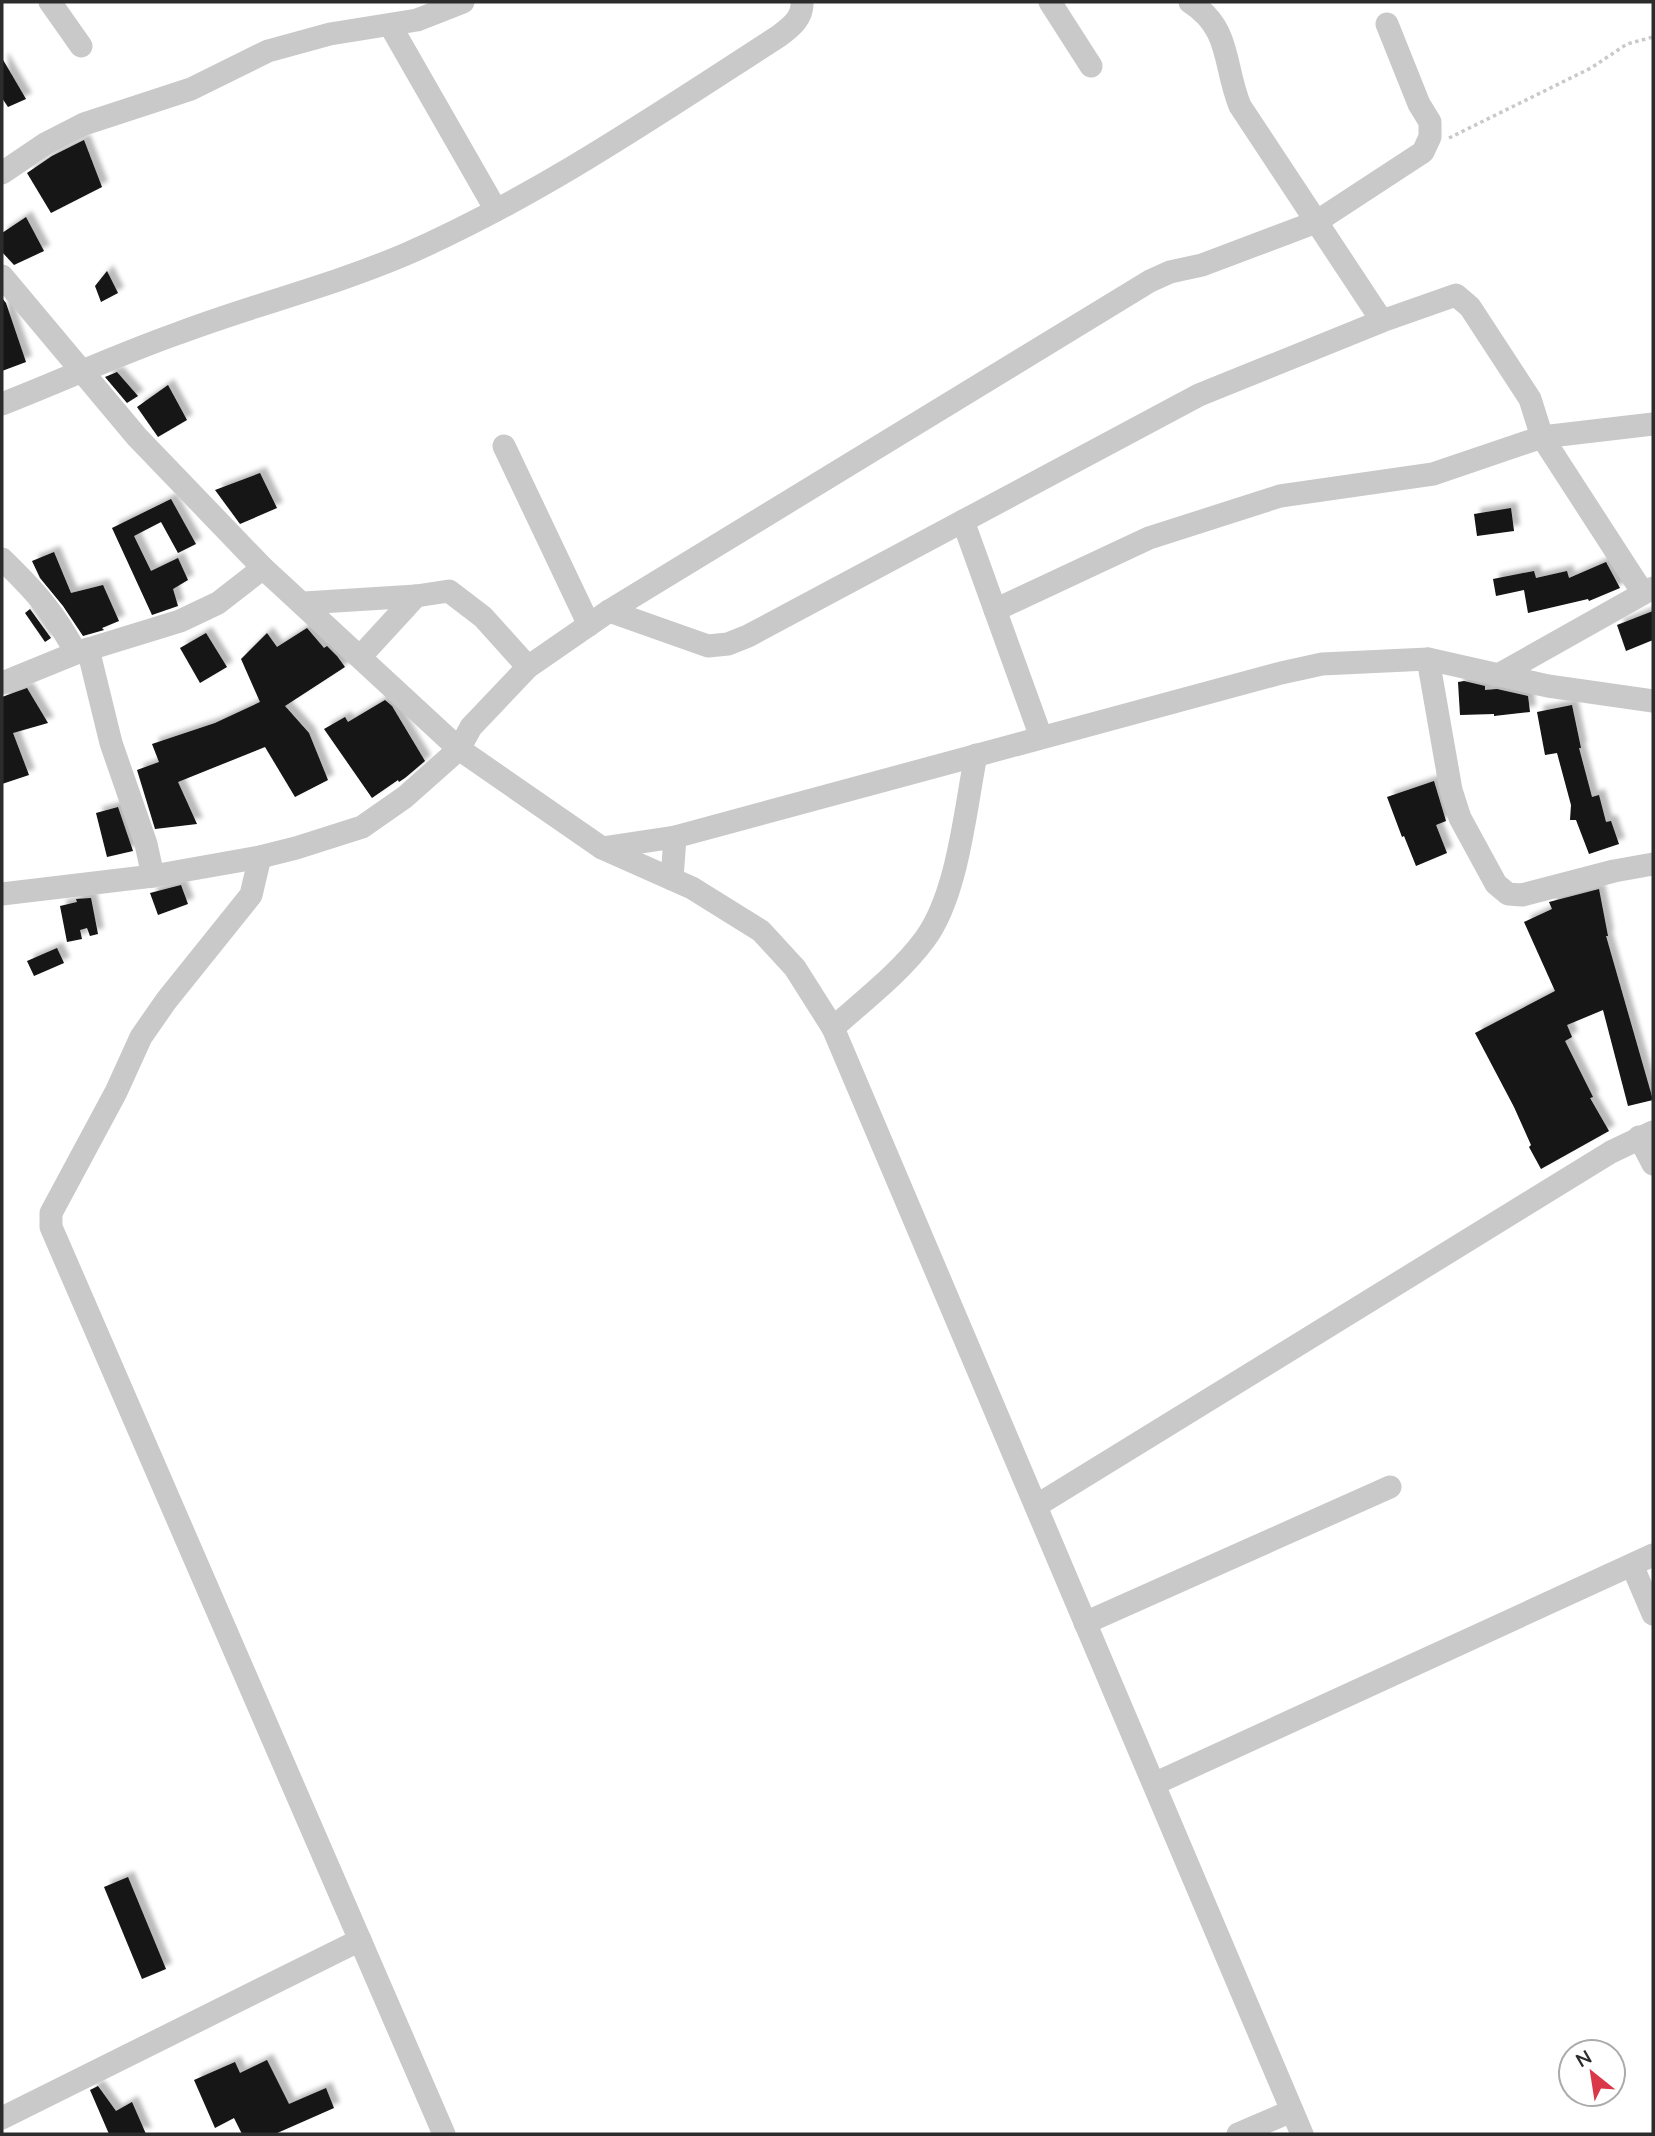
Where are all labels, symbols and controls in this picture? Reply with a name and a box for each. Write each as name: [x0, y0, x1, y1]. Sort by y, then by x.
north arrow: [1557, 2038, 1627, 2108]
text: N: [1571, 2044, 1596, 2072]

